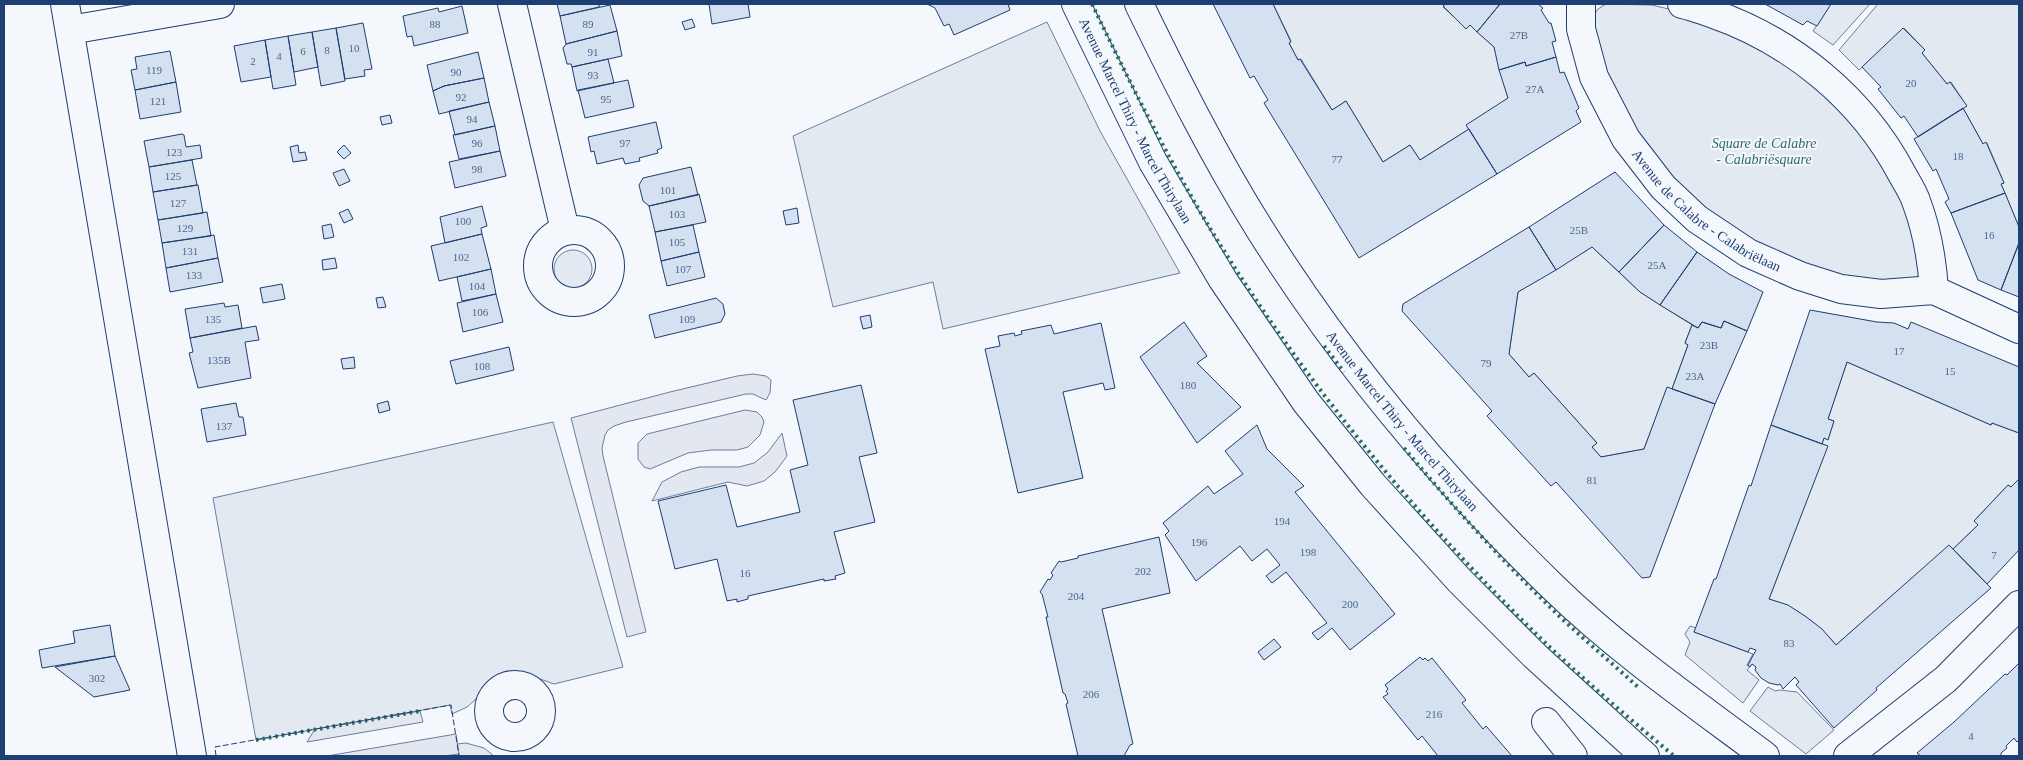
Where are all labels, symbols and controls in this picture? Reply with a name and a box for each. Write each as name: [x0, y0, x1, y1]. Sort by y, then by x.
street label: Avenue Marcel Thiry - Marcel Thirylaan: [1076, 16, 1195, 226]
house number: 88: [430, 18, 441, 30]
house number: 89: [583, 18, 594, 30]
house number: 27B: [1510, 29, 1528, 41]
house number: 10: [349, 42, 360, 54]
house number: 8: [324, 44, 330, 56]
house number: 6: [300, 45, 306, 57]
house number: 91: [588, 46, 599, 58]
house number: 4: [276, 50, 282, 62]
house number: 2: [250, 55, 256, 67]
house number: 119: [146, 64, 163, 76]
house number: 90: [451, 66, 462, 78]
house number: 93: [588, 69, 599, 81]
house number: 20: [1906, 77, 1917, 89]
house number: 27A: [1526, 83, 1545, 95]
house number: 92: [456, 91, 467, 103]
house number: 95: [601, 93, 612, 105]
house number: 121: [150, 95, 166, 107]
house number: 94: [467, 113, 478, 125]
park label: Square de Calabre - Calabriësquare: [1712, 136, 1816, 167]
house number: 96: [472, 137, 483, 149]
house number: 97: [620, 137, 631, 149]
house number: 123: [166, 146, 183, 158]
street label: Avenue de Calabre - Calabriëlaan: [1629, 147, 1783, 275]
house number: 18: [1953, 150, 1964, 162]
house number: 77: [1332, 153, 1343, 165]
house number: 98: [472, 163, 483, 175]
house number: 125: [165, 170, 182, 182]
house number: 101: [660, 184, 676, 196]
house number: 127: [170, 197, 187, 209]
house number: 103: [669, 208, 686, 220]
house number: 100: [455, 215, 472, 227]
house number: 129: [177, 222, 194, 234]
house number: 25B: [1570, 224, 1588, 236]
house number: 16: [1984, 229, 1995, 241]
house number: 105: [669, 236, 686, 248]
house number: 131: [182, 245, 198, 257]
house number: 102: [453, 251, 469, 263]
house number: 25A: [1648, 259, 1667, 271]
house number: 107: [675, 263, 692, 275]
house number: 133: [186, 269, 203, 281]
house number: 104: [469, 280, 486, 292]
house number: 106: [472, 306, 489, 318]
house number: 135: [205, 313, 222, 325]
house number: 109: [679, 313, 696, 325]
street label: Avenue Marcel Thiry - Marcel Thirylaan: [1323, 328, 1481, 514]
house number: 23B: [1700, 339, 1718, 351]
house number: 17: [1894, 345, 1905, 357]
house number: 135B: [207, 354, 231, 366]
house number: 79: [1481, 357, 1492, 369]
house number: 108: [474, 360, 491, 372]
house number: 15: [1945, 365, 1956, 377]
house number: 23A: [1686, 370, 1705, 382]
house number: 180: [1180, 379, 1197, 391]
house number: 137: [216, 420, 233, 432]
house number: 81: [1587, 474, 1598, 486]
house number: 194: [1274, 515, 1291, 527]
house number: 196: [1191, 536, 1208, 548]
house number: 198: [1300, 546, 1317, 558]
house number: 7: [1991, 549, 1997, 561]
house number: 202: [1135, 565, 1151, 577]
house number: 16: [740, 567, 751, 579]
house number: 204: [1068, 590, 1085, 602]
house number: 200: [1342, 598, 1359, 610]
house number: 83: [1784, 637, 1795, 649]
house number: 302: [89, 672, 105, 684]
house number: 206: [1083, 688, 1100, 700]
house number: 216: [1426, 708, 1443, 720]
house number: 4: [1968, 730, 1974, 742]

